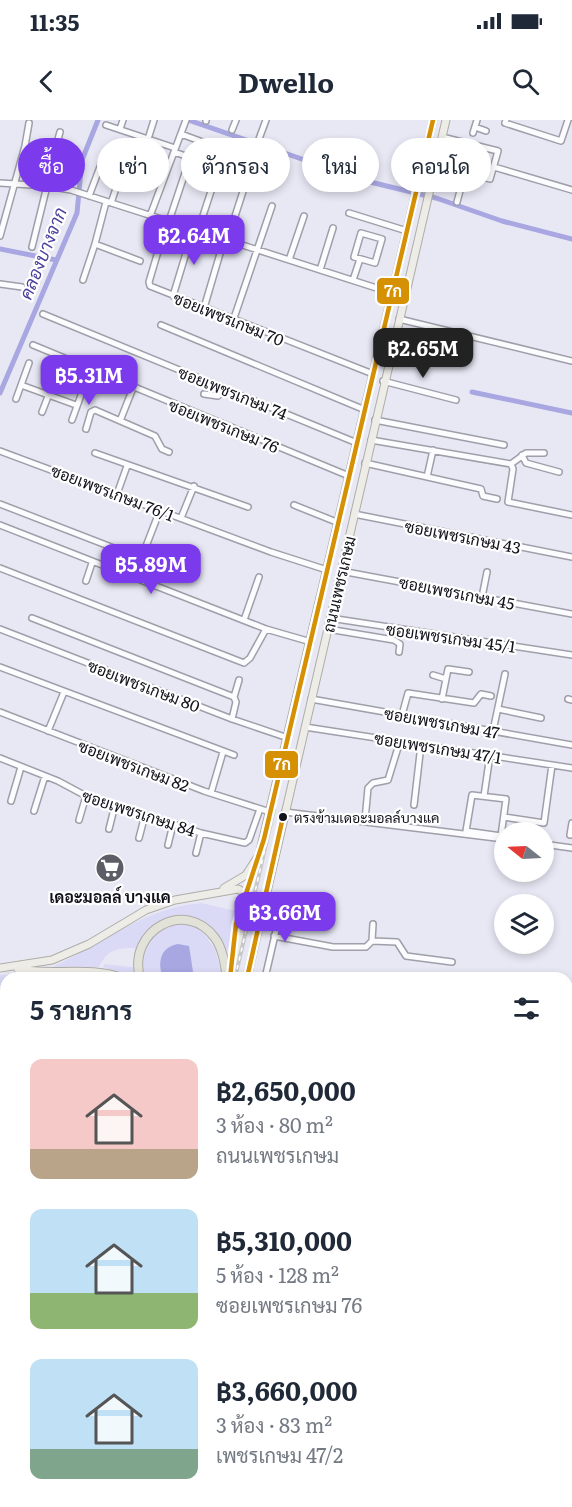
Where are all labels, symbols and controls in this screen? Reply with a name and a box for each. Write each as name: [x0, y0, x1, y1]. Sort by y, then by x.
text: 11:35: [30, 5, 79, 38]
text: Dwello: [238, 61, 334, 101]
icon: back: [30, 65, 63, 98]
icon: search: [509, 65, 542, 98]
chip: ซื้อ: [18, 138, 85, 192]
chip: เช่า: [97, 138, 169, 192]
chip: ตัวกรอง: [181, 138, 290, 192]
chip: ใหม่: [302, 138, 379, 192]
chip: คอนโด: [391, 138, 491, 192]
water label: คลองบางจาก: [11, 203, 73, 303]
pin: ฿2.64M: [145, 215, 243, 266]
text: ฿2.64M: [158, 219, 230, 249]
line badge: 7ก: [376, 277, 410, 305]
text: 7ก: [384, 278, 402, 302]
street label: ซอยเพชรเกษม 70: [170, 285, 288, 351]
pin: ฿2.65M: [374, 328, 472, 379]
text: ฿2.65M: [387, 332, 459, 362]
pin: ฿5.31M: [40, 355, 138, 406]
text: ฿5.31M: [55, 359, 123, 389]
street label: ซอยเพชรเกษม 74: [175, 359, 292, 425]
street label: ซอยเพชรเกษม 76: [165, 392, 283, 458]
street label: ซอยเพชรเกษม 76/1: [48, 457, 179, 527]
street label: ซอยเพชรเกษม 43: [403, 513, 523, 559]
street label: ถนนเพชรเกษม: [315, 533, 361, 635]
pin: ฿5.89M: [102, 544, 200, 595]
text: ฿5.89M: [115, 548, 187, 578]
street label: ซอยเพชรเกษม 45: [397, 569, 517, 615]
street label: ซอยเพชรเกษม 45/1: [385, 616, 518, 658]
street label: ซอยเพชรเกษม 80: [84, 653, 204, 717]
street label: ซอยเพชรเกษม 47: [382, 700, 502, 744]
street label: ซอยเพชรเกษม 47/1: [373, 725, 504, 769]
street label: ซอยเพชรเกษม 82: [75, 733, 193, 797]
line badge: 7ก: [264, 750, 299, 779]
text: 7ก: [273, 751, 291, 775]
street label: ซอยเพชรเกษม 84: [79, 782, 199, 842]
place label: ตรงข้ามเดอะมอลล์บางแค: [294, 807, 439, 827]
marker: ตรงข้ามเดอะมอลล์บางแค: [277, 811, 289, 823]
north arrow: [494, 822, 554, 882]
map controls: [494, 822, 554, 954]
supermarket icon: เดอะมอลล์ บางแค: [94, 852, 126, 884]
place label: เดอะมอลล์ บางแค: [49, 884, 171, 908]
pin: ฿3.66M: [236, 892, 334, 943]
button: layers: [494, 894, 554, 954]
text: ฿3.66M: [249, 896, 321, 926]
text: 5 รายการ: [30, 989, 133, 1028]
icon: filters: [510, 992, 543, 1025]
text: ฿2,650,000: [216, 1070, 356, 1109]
icon: home: [78, 1083, 150, 1155]
text: 3 ห้อง · 80 m²: [216, 1109, 333, 1139]
text: ถนนเพชรเกษม: [216, 1139, 339, 1169]
text: ฿5,310,000: [216, 1220, 352, 1259]
icon: home: [78, 1233, 150, 1305]
text: 5 ห้อง · 128 m²: [216, 1259, 339, 1289]
text: ซอยเพชรเกษม 76: [216, 1289, 362, 1319]
text: ฿3,660,000: [216, 1370, 358, 1409]
icon: home: [78, 1383, 150, 1455]
text: 3 ห้อง · 83 m²: [216, 1409, 332, 1439]
text: เพชรเกษม 47/2: [216, 1439, 343, 1469]

